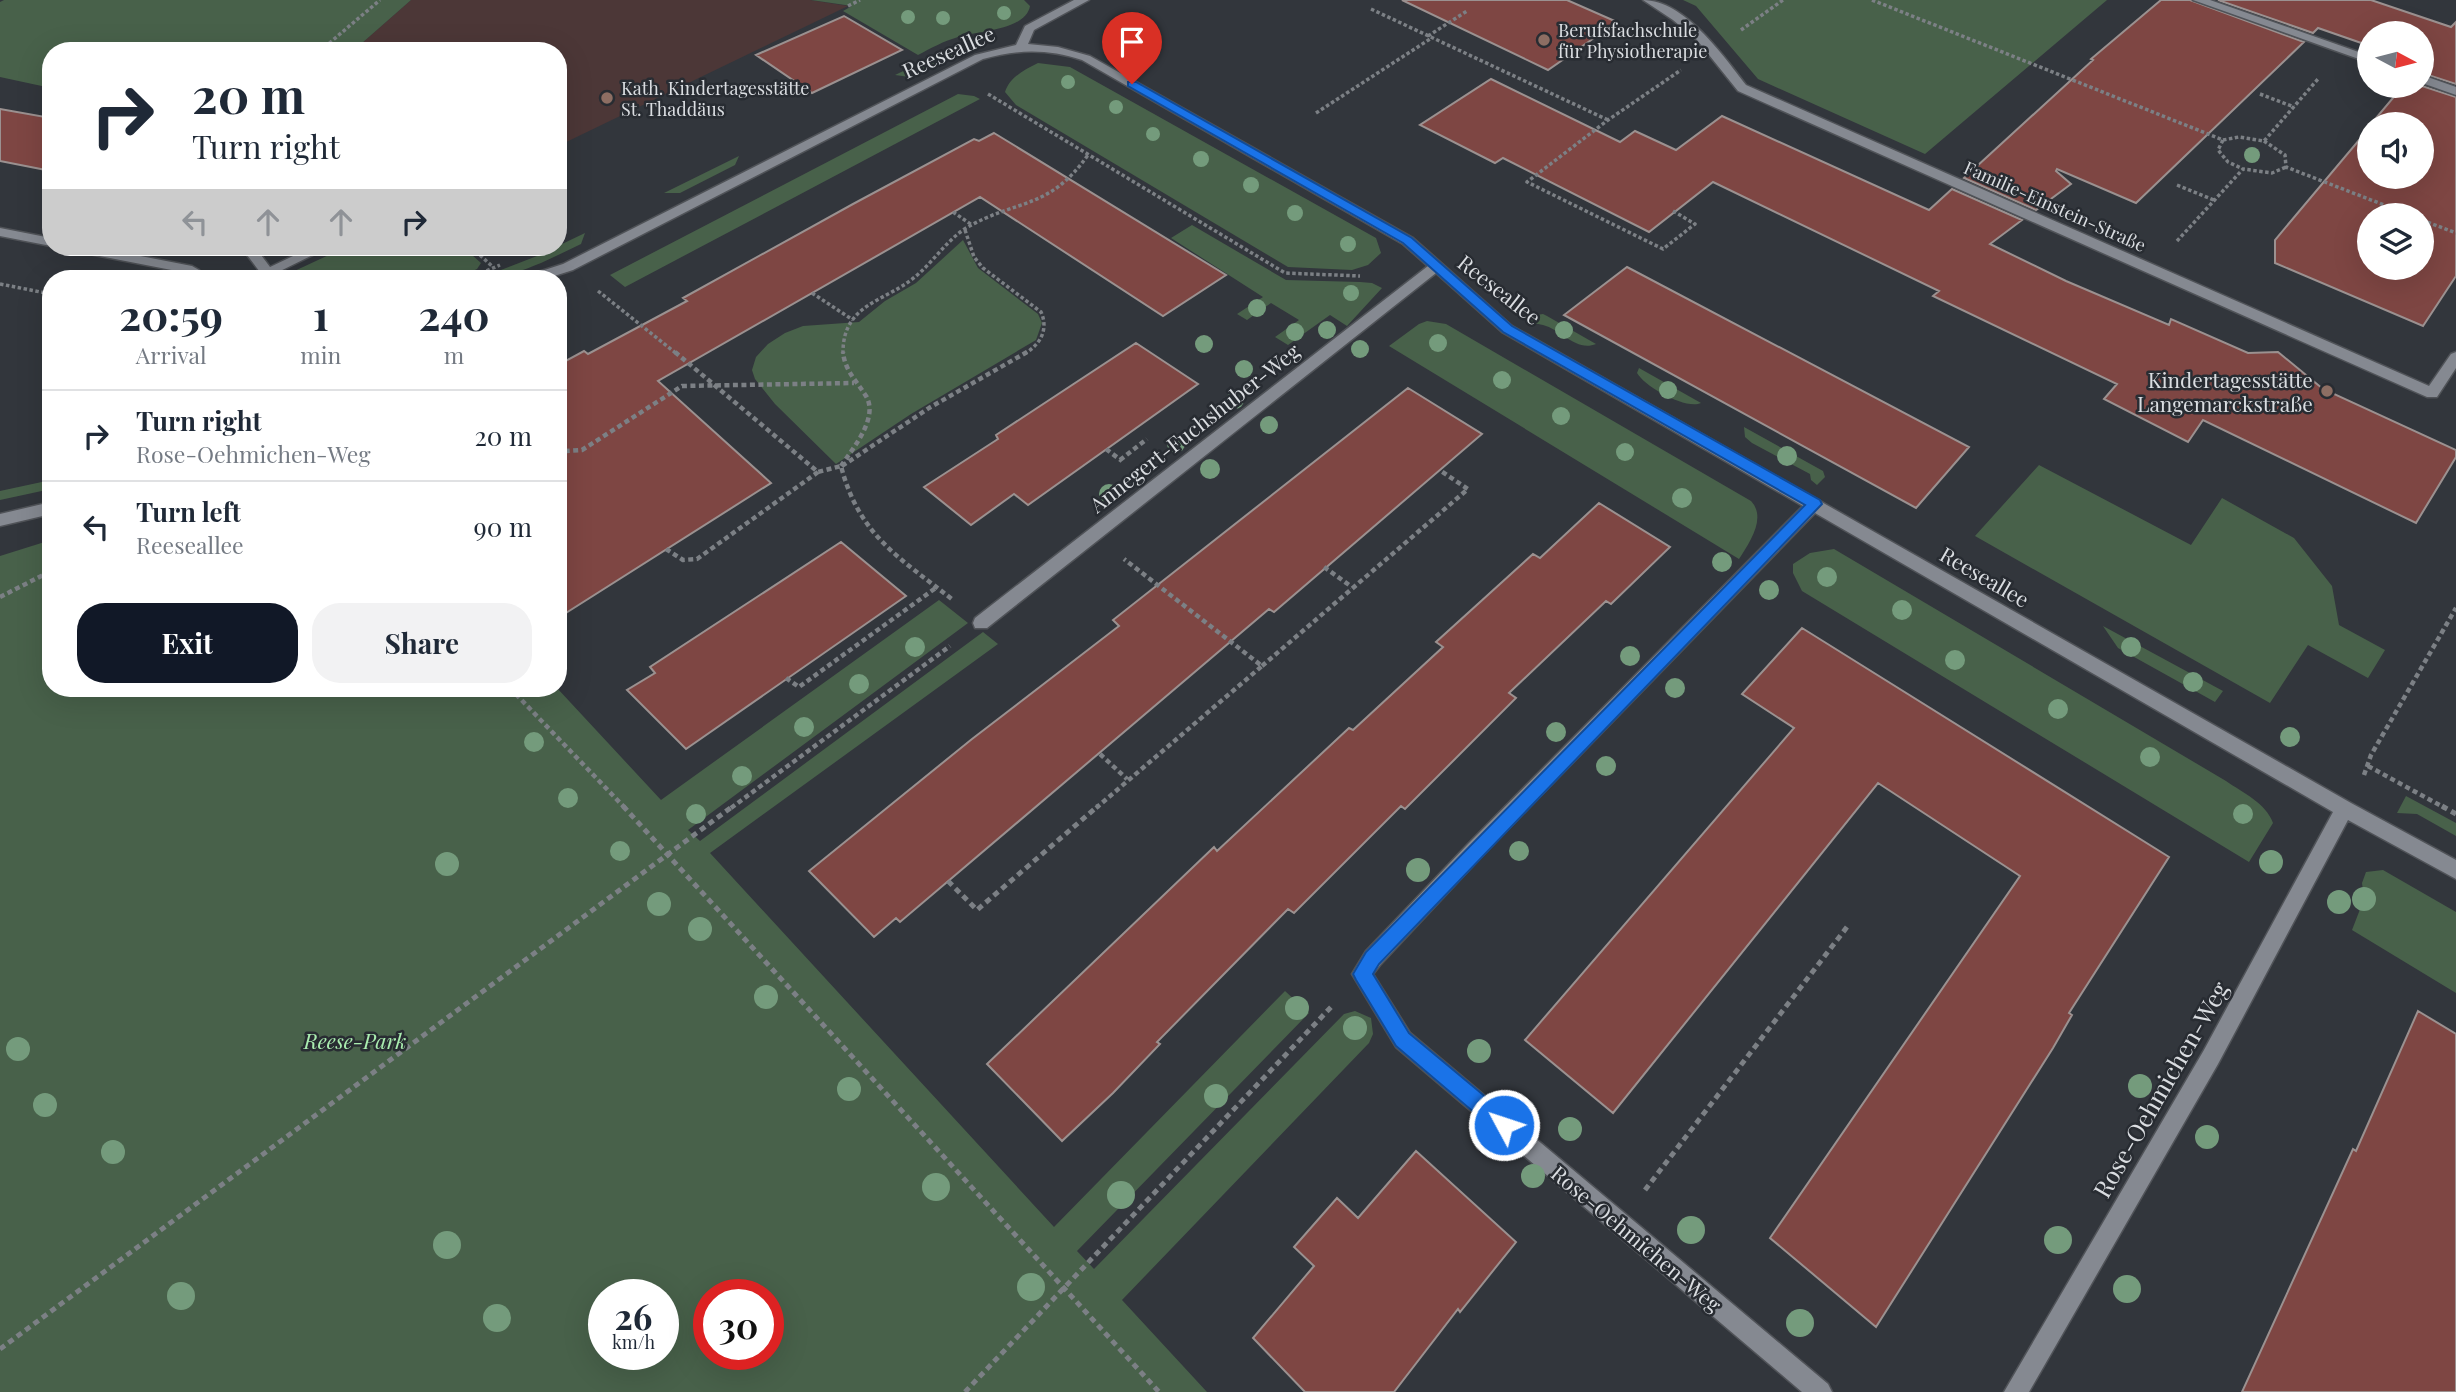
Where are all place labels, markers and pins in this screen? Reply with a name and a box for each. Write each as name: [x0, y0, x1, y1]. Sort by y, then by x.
pin: [1102, 12.0, 1162, 84]
place label: Berufsfachschule für Physiotherapie: [1558, 18, 1707, 63]
marker: Berufsfachschule für Physiotherapie: [1536, 32, 1552, 48]
place label: Kath. Kindertagesstätte St. Thaddäus: [621, 76, 809, 121]
marker: Kath. Kindertagesstätte St. Thaddäus: [599, 90, 615, 106]
place label: Kindertagesstätte Langemarckstraße: [2137, 365, 2313, 417]
marker: Kindertagesstätte Langemarckstraße: [2319, 383, 2335, 399]

